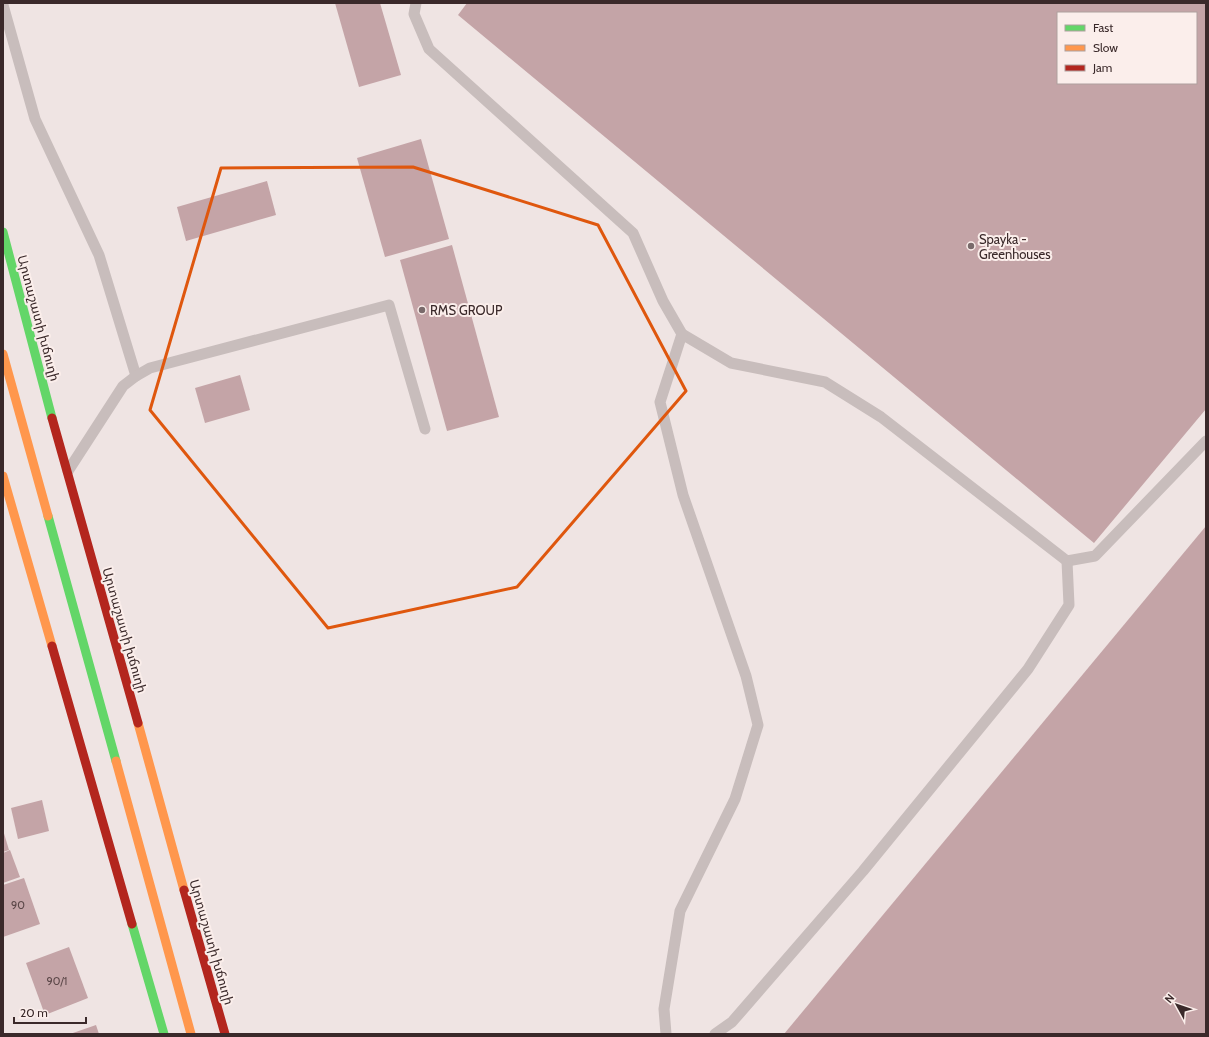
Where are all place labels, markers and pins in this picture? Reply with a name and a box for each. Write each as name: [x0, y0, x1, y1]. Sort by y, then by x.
place label: Spayka - Greenhouses: [979, 231, 1051, 262]
marker: Spayka - Greenhouses: [966, 241, 976, 251]
place label: RMS GROUP: [430, 302, 503, 318]
marker: RMS GROUP: [417, 305, 427, 315]

